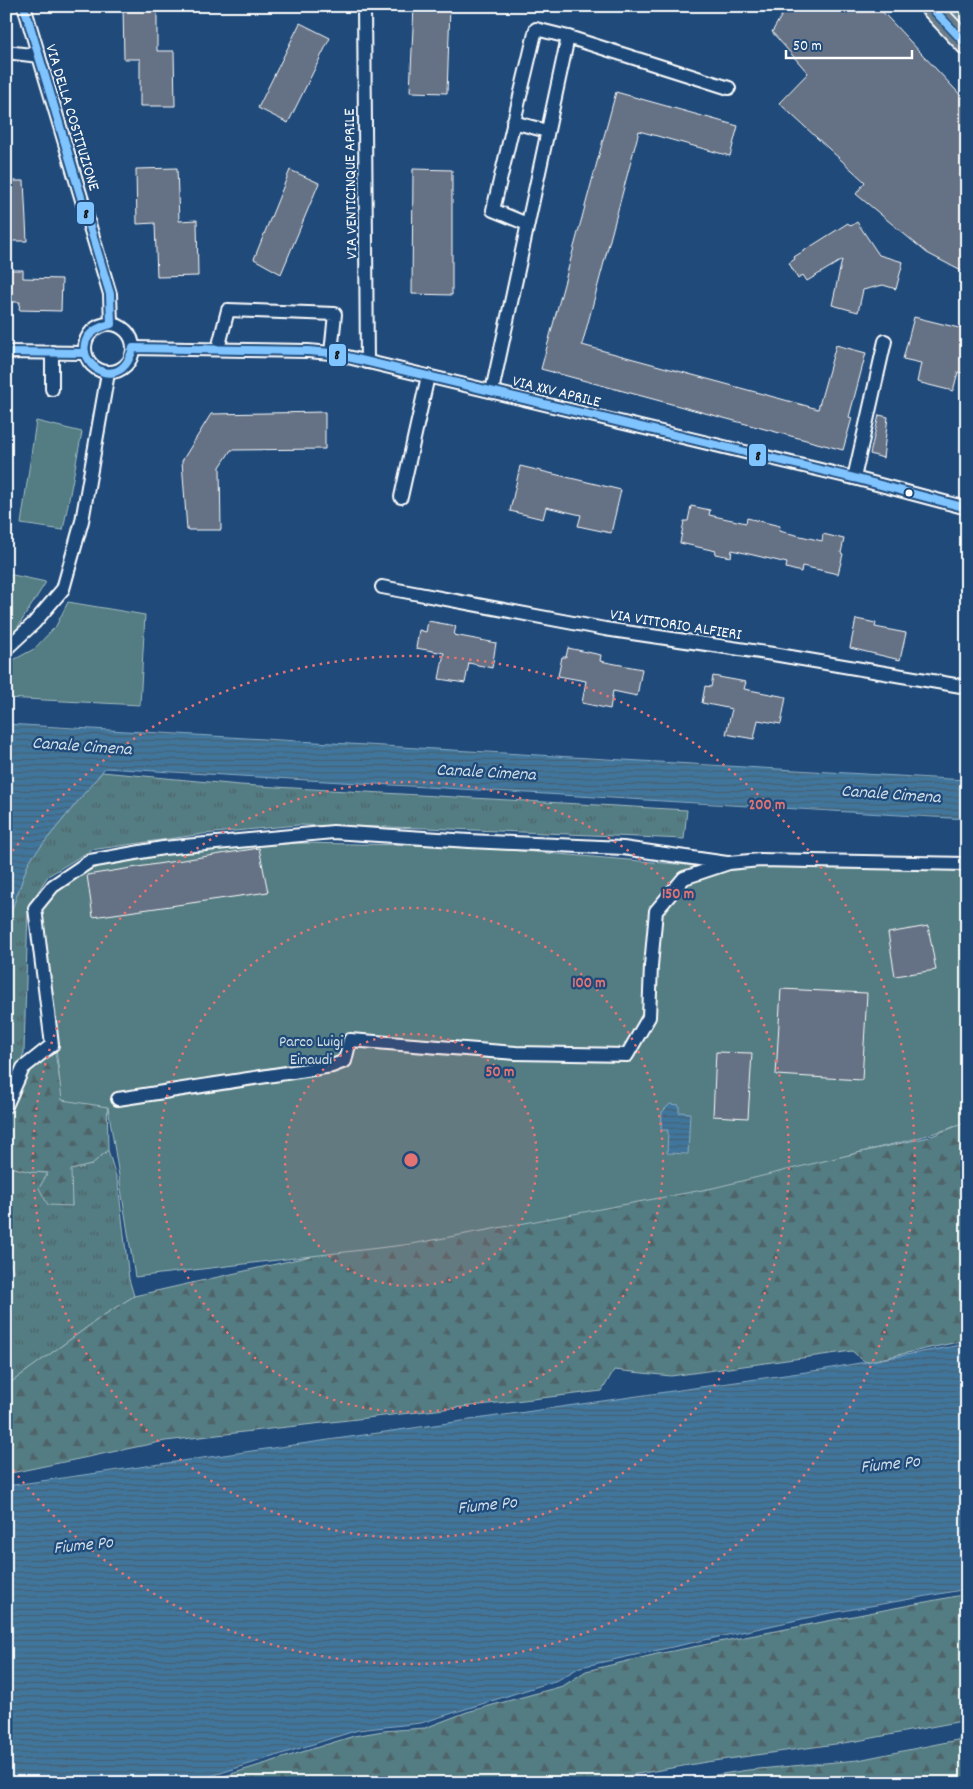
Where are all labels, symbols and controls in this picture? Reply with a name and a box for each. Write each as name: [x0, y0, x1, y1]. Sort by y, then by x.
scale bar: [786, 28, 912, 60]
text: 50 m: [793, 36, 822, 58]
street label: VIA DELLA COSTITUZIONE: [38, 42, 105, 194]
street label: VIA VENTICINQUE APRILE: [339, 108, 364, 259]
line badge: 8: [76, 201, 95, 225]
text: 8: [83, 205, 89, 225]
line badge: 8: [328, 343, 347, 367]
text: 8: [334, 346, 340, 366]
street label: VIA XXV APRILE: [510, 370, 604, 415]
line badge: 8: [748, 443, 767, 467]
text: 8: [755, 447, 761, 467]
unlabelled marker: [904, 488, 914, 498]
street label: VIA VITTORIO ALFIERI: [608, 604, 743, 647]
water label: Canale Cimena: [31, 732, 134, 764]
water label: Canale Cimena: [435, 758, 538, 789]
water label: Canale Cimena: [840, 780, 943, 812]
text: 200 m: [749, 795, 785, 817]
text: 150 m: [662, 884, 694, 906]
text: 100 m: [572, 973, 606, 995]
park label: Parco Luigi Einaudi: [279, 1031, 343, 1072]
text: 50 m: [486, 1062, 514, 1084]
centre of rings: [402, 1151, 420, 1169]
water label: Fiume Po: [859, 1450, 922, 1481]
water label: Fiume Po: [456, 1491, 519, 1522]
water label: Fiume Po: [52, 1531, 115, 1562]

